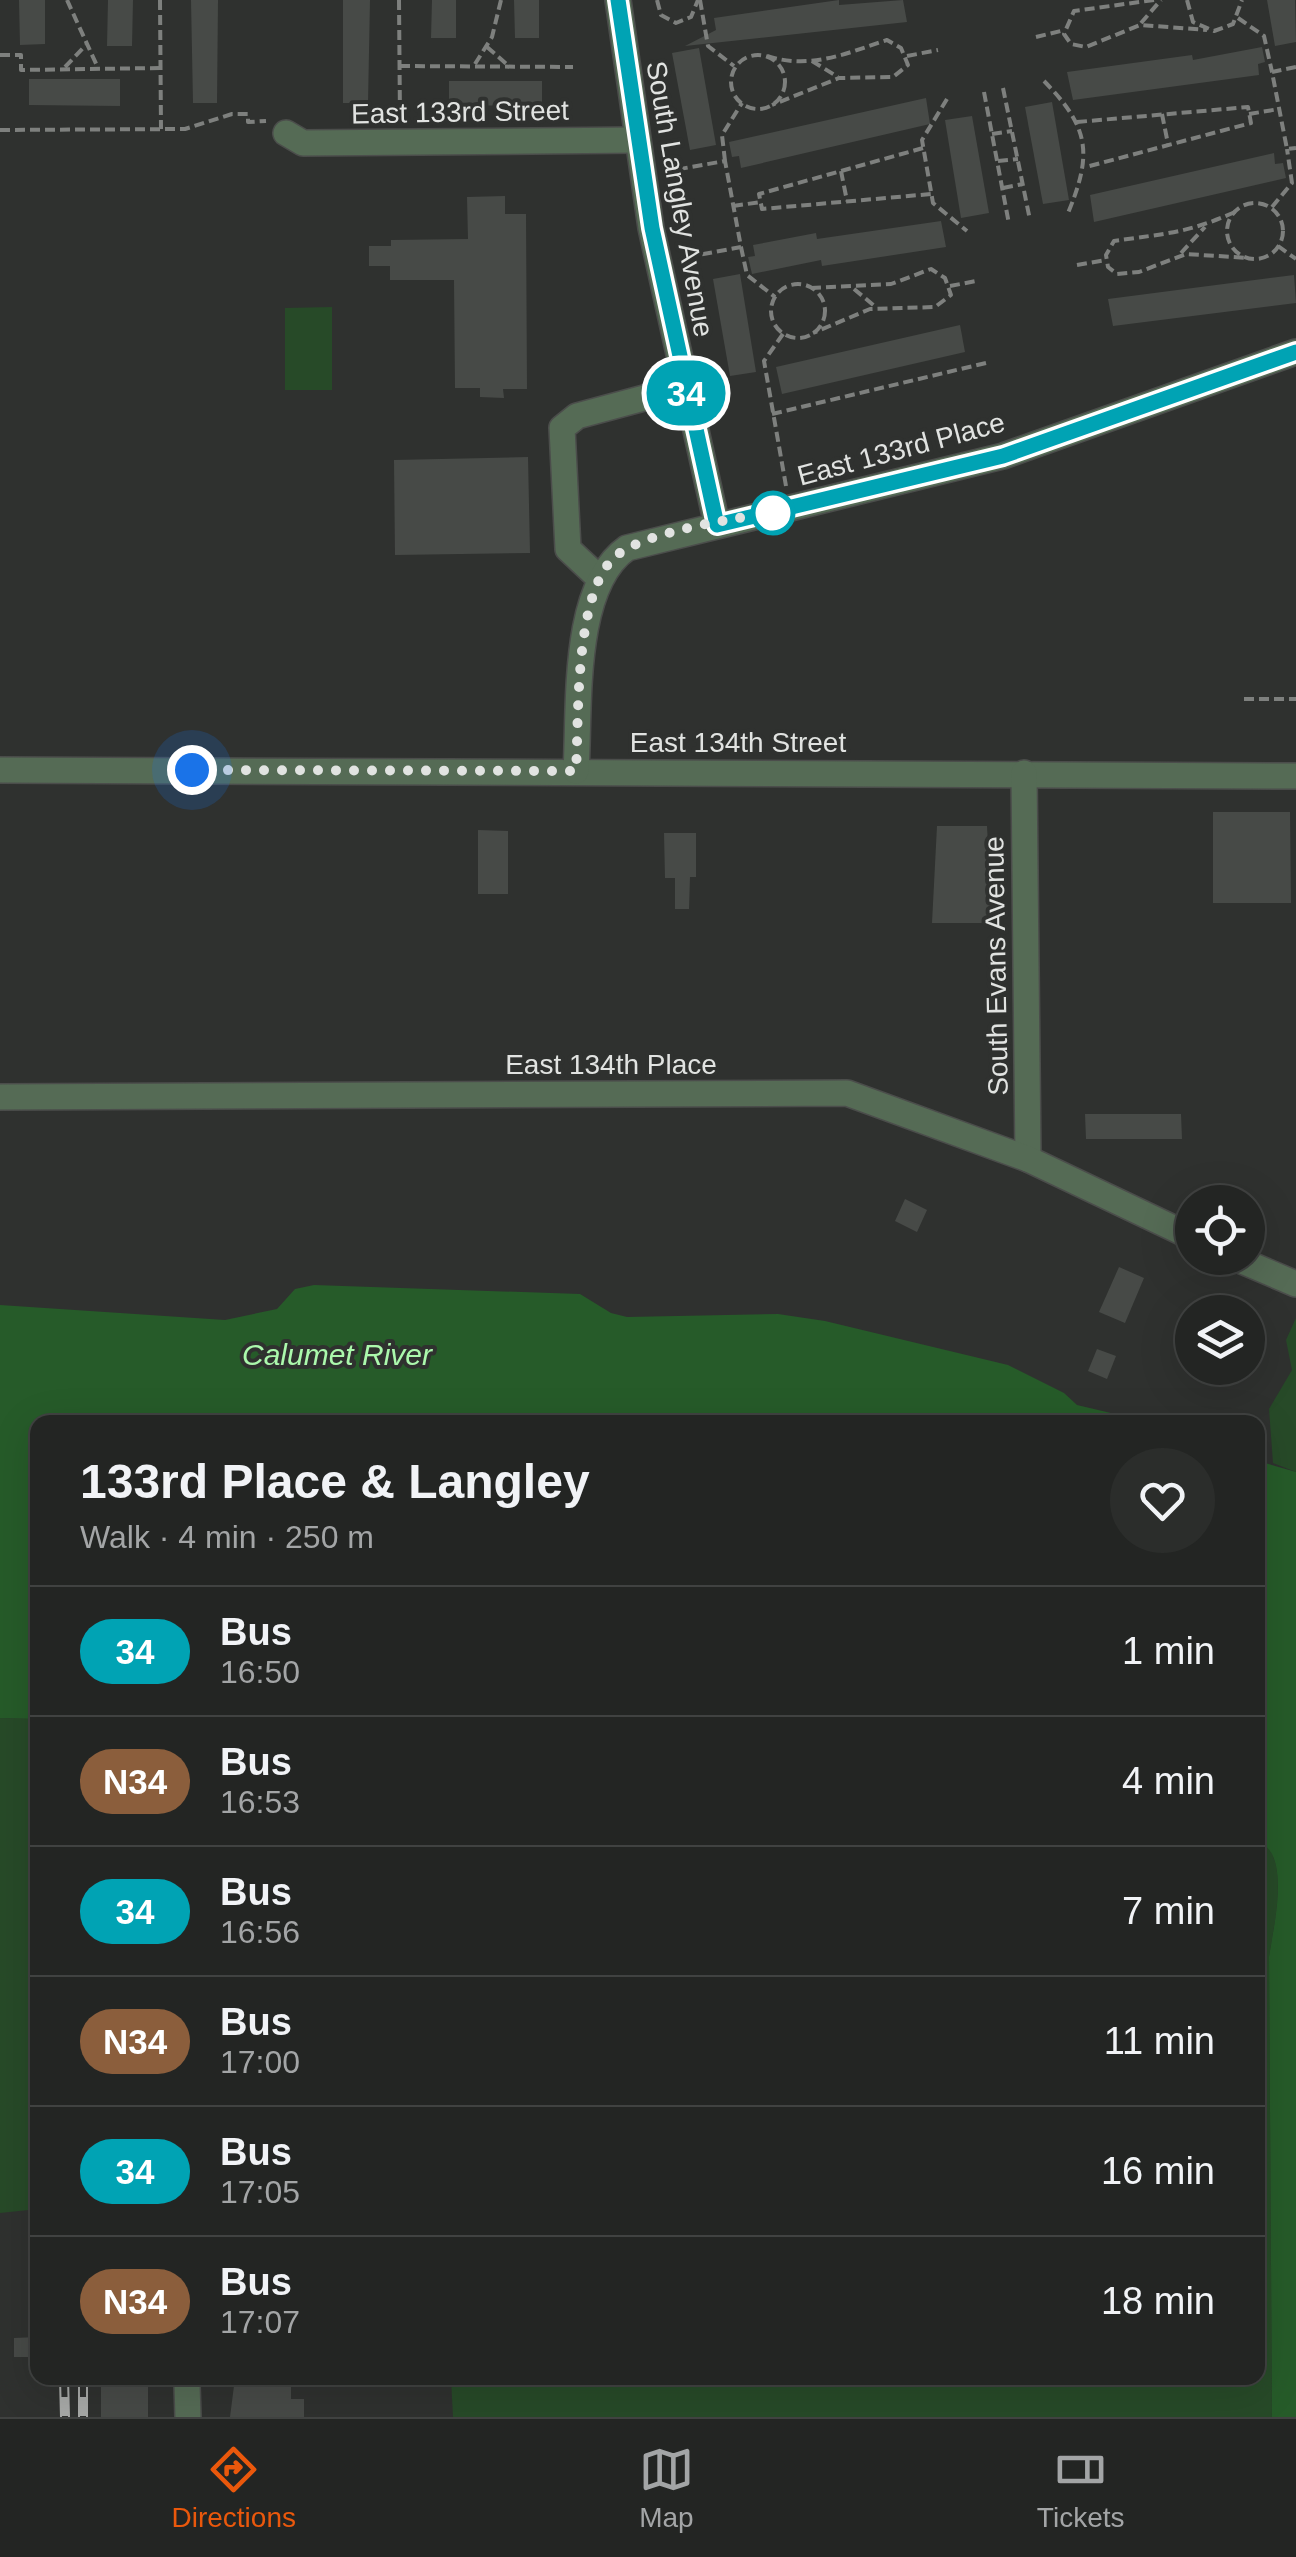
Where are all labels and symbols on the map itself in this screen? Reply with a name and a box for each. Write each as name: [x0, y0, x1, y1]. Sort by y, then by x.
street label: South Langley Avenue: [640, 59, 720, 339]
street label: East 133rd Street: [351, 95, 569, 129]
line badge: 34: [641, 360, 731, 426]
street label: East 133rd Place: [794, 406, 1008, 492]
unlabelled marker: [752, 492, 794, 534]
street label: East 134th Street: [630, 727, 846, 758]
your location: [167, 745, 217, 795]
street label: South Evans Avenue: [978, 836, 1014, 1096]
street label: East 134th Place: [505, 1049, 717, 1080]
water label: Calumet River: [242, 1338, 433, 1371]

